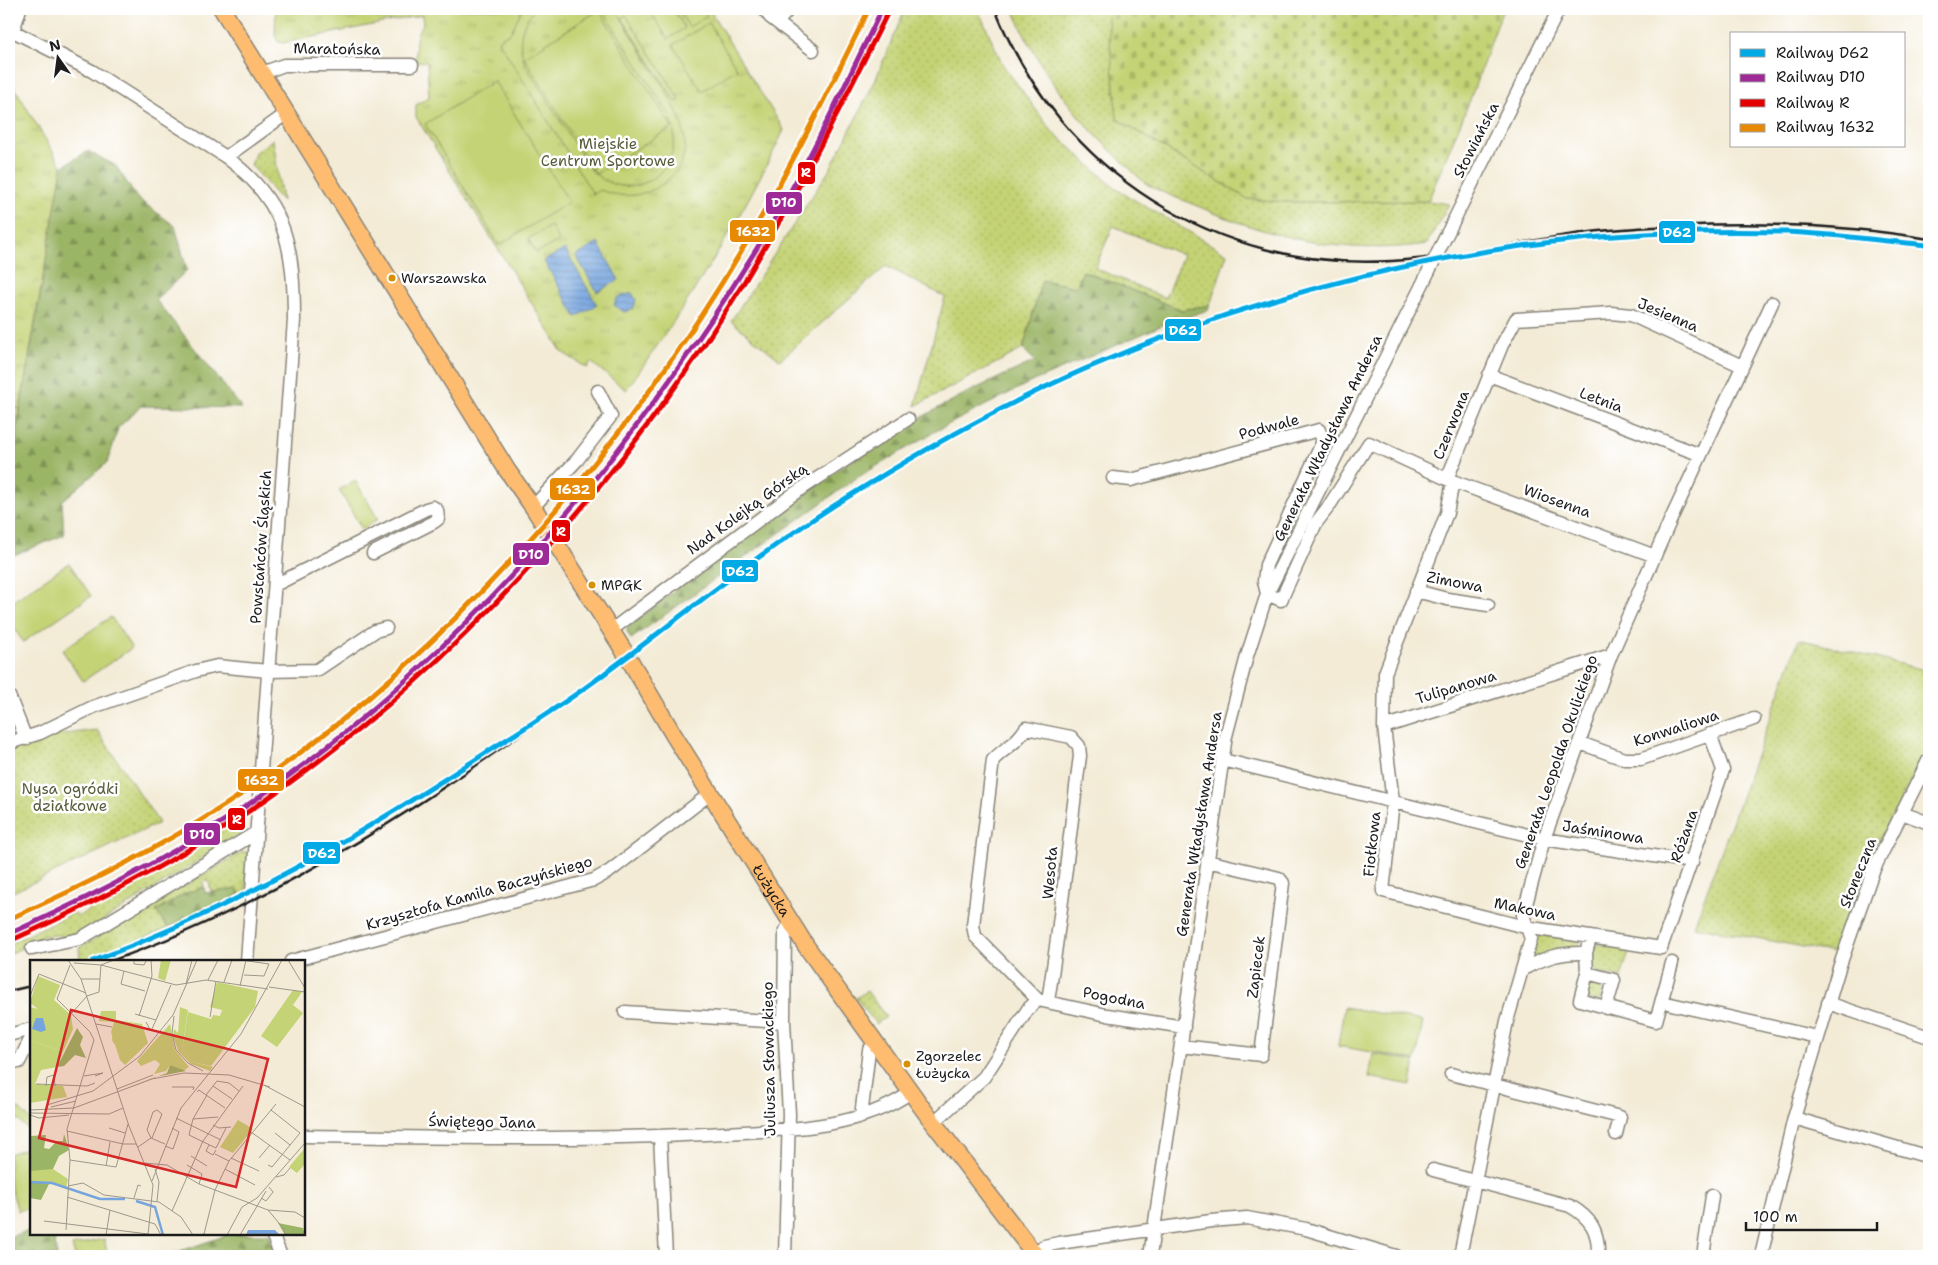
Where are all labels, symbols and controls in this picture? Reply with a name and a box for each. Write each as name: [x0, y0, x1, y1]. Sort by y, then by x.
north arrow: [32, 32, 82, 82]
legend: [1730, 32, 1906, 148]
text: N: [47, 35, 62, 55]
street label: Maratońska: [293, 38, 382, 60]
text: Railway D62: [1776, 43, 1869, 63]
text: Railway D10: [1776, 67, 1865, 87]
text: Railway R: [1776, 93, 1850, 113]
street label: Słowiańska: [1448, 98, 1504, 181]
text: Railway 1632: [1776, 117, 1875, 137]
park label: Miejskie Centrum Sportowe: [541, 134, 675, 171]
line badge: R: [797, 161, 816, 185]
text: R: [801, 163, 812, 181]
line badge: D10: [765, 191, 803, 215]
text: D10: [771, 193, 797, 211]
line badge: 1632: [729, 219, 776, 243]
line badge: D62: [1658, 220, 1696, 244]
text: 1632: [736, 222, 770, 240]
text: D62: [1663, 223, 1692, 241]
place label: Warszawska: [401, 269, 487, 287]
marker: Warszawska: [387, 273, 397, 283]
street label: Jesienna: [1635, 293, 1702, 337]
line badge: D62: [1164, 318, 1202, 342]
text: D62: [1169, 321, 1198, 339]
street label: Generała Władysława Andersa: [1269, 331, 1387, 545]
street label: Letnia: [1576, 383, 1626, 418]
street label: Czerwona: [1428, 387, 1474, 463]
street label: Podwale: [1237, 409, 1301, 445]
street label: Nad Kolejką Górską: [683, 458, 812, 559]
street label: Powstańców Śląskich: [245, 469, 276, 625]
line badge: 1632: [549, 477, 596, 501]
text: 1632: [556, 480, 590, 498]
street label: Wiosenna: [1520, 480, 1594, 523]
line badge: R: [551, 519, 571, 543]
text: R: [556, 522, 567, 540]
line badge: D10: [512, 542, 550, 566]
text: D10: [518, 545, 544, 563]
line badge: D62: [721, 559, 759, 583]
text: D62: [726, 562, 755, 580]
street label: Zimowa: [1425, 567, 1486, 597]
place label: MPGK: [601, 576, 642, 594]
marker: MPGK: [587, 580, 597, 590]
street label: Generała Leopolda Okulickiego: [1510, 652, 1602, 872]
street label: Tulipanowa: [1413, 665, 1499, 709]
street label: Konwaliowa: [1631, 705, 1722, 751]
street label: Generała Władysława Andersa: [1171, 709, 1227, 938]
line badge: 1632: [237, 768, 285, 792]
text: 1632: [244, 771, 278, 789]
park label: Nysa ogródki działkowe: [22, 779, 118, 816]
street label: Różana: [1666, 806, 1703, 865]
line badge: R: [227, 807, 246, 831]
text: R: [232, 810, 243, 828]
street label: Fiołkowa: [1359, 810, 1385, 878]
street label: Jaśminowa: [1561, 816, 1646, 848]
line badge: D10: [183, 822, 221, 846]
text: D10: [189, 825, 215, 843]
street label: Słoneczna: [1835, 834, 1881, 911]
line badge: D62: [302, 841, 341, 865]
text: D62: [308, 844, 337, 862]
street label: Wesoła: [1038, 845, 1062, 900]
street label: Krzysztofa Kamila Baczyńskiego: [363, 851, 595, 935]
street label: Łużycka: [747, 860, 796, 921]
street label: Makowa: [1492, 893, 1558, 925]
street label: Zapiecek: [1242, 935, 1270, 999]
inset map: [30, 960, 305, 1235]
street label: Juliusza Słowackiego: [758, 981, 780, 1137]
street label: Pogodna: [1081, 982, 1148, 1014]
place label: Zgorzelec Łużycka: [915, 1047, 982, 1082]
marker: Zgorzelec Łużycka: [902, 1059, 912, 1069]
street label: Świętego Jana: [428, 1110, 537, 1133]
scale bar: [1746, 1200, 1877, 1232]
text: 100 m: [1753, 1207, 1798, 1227]

